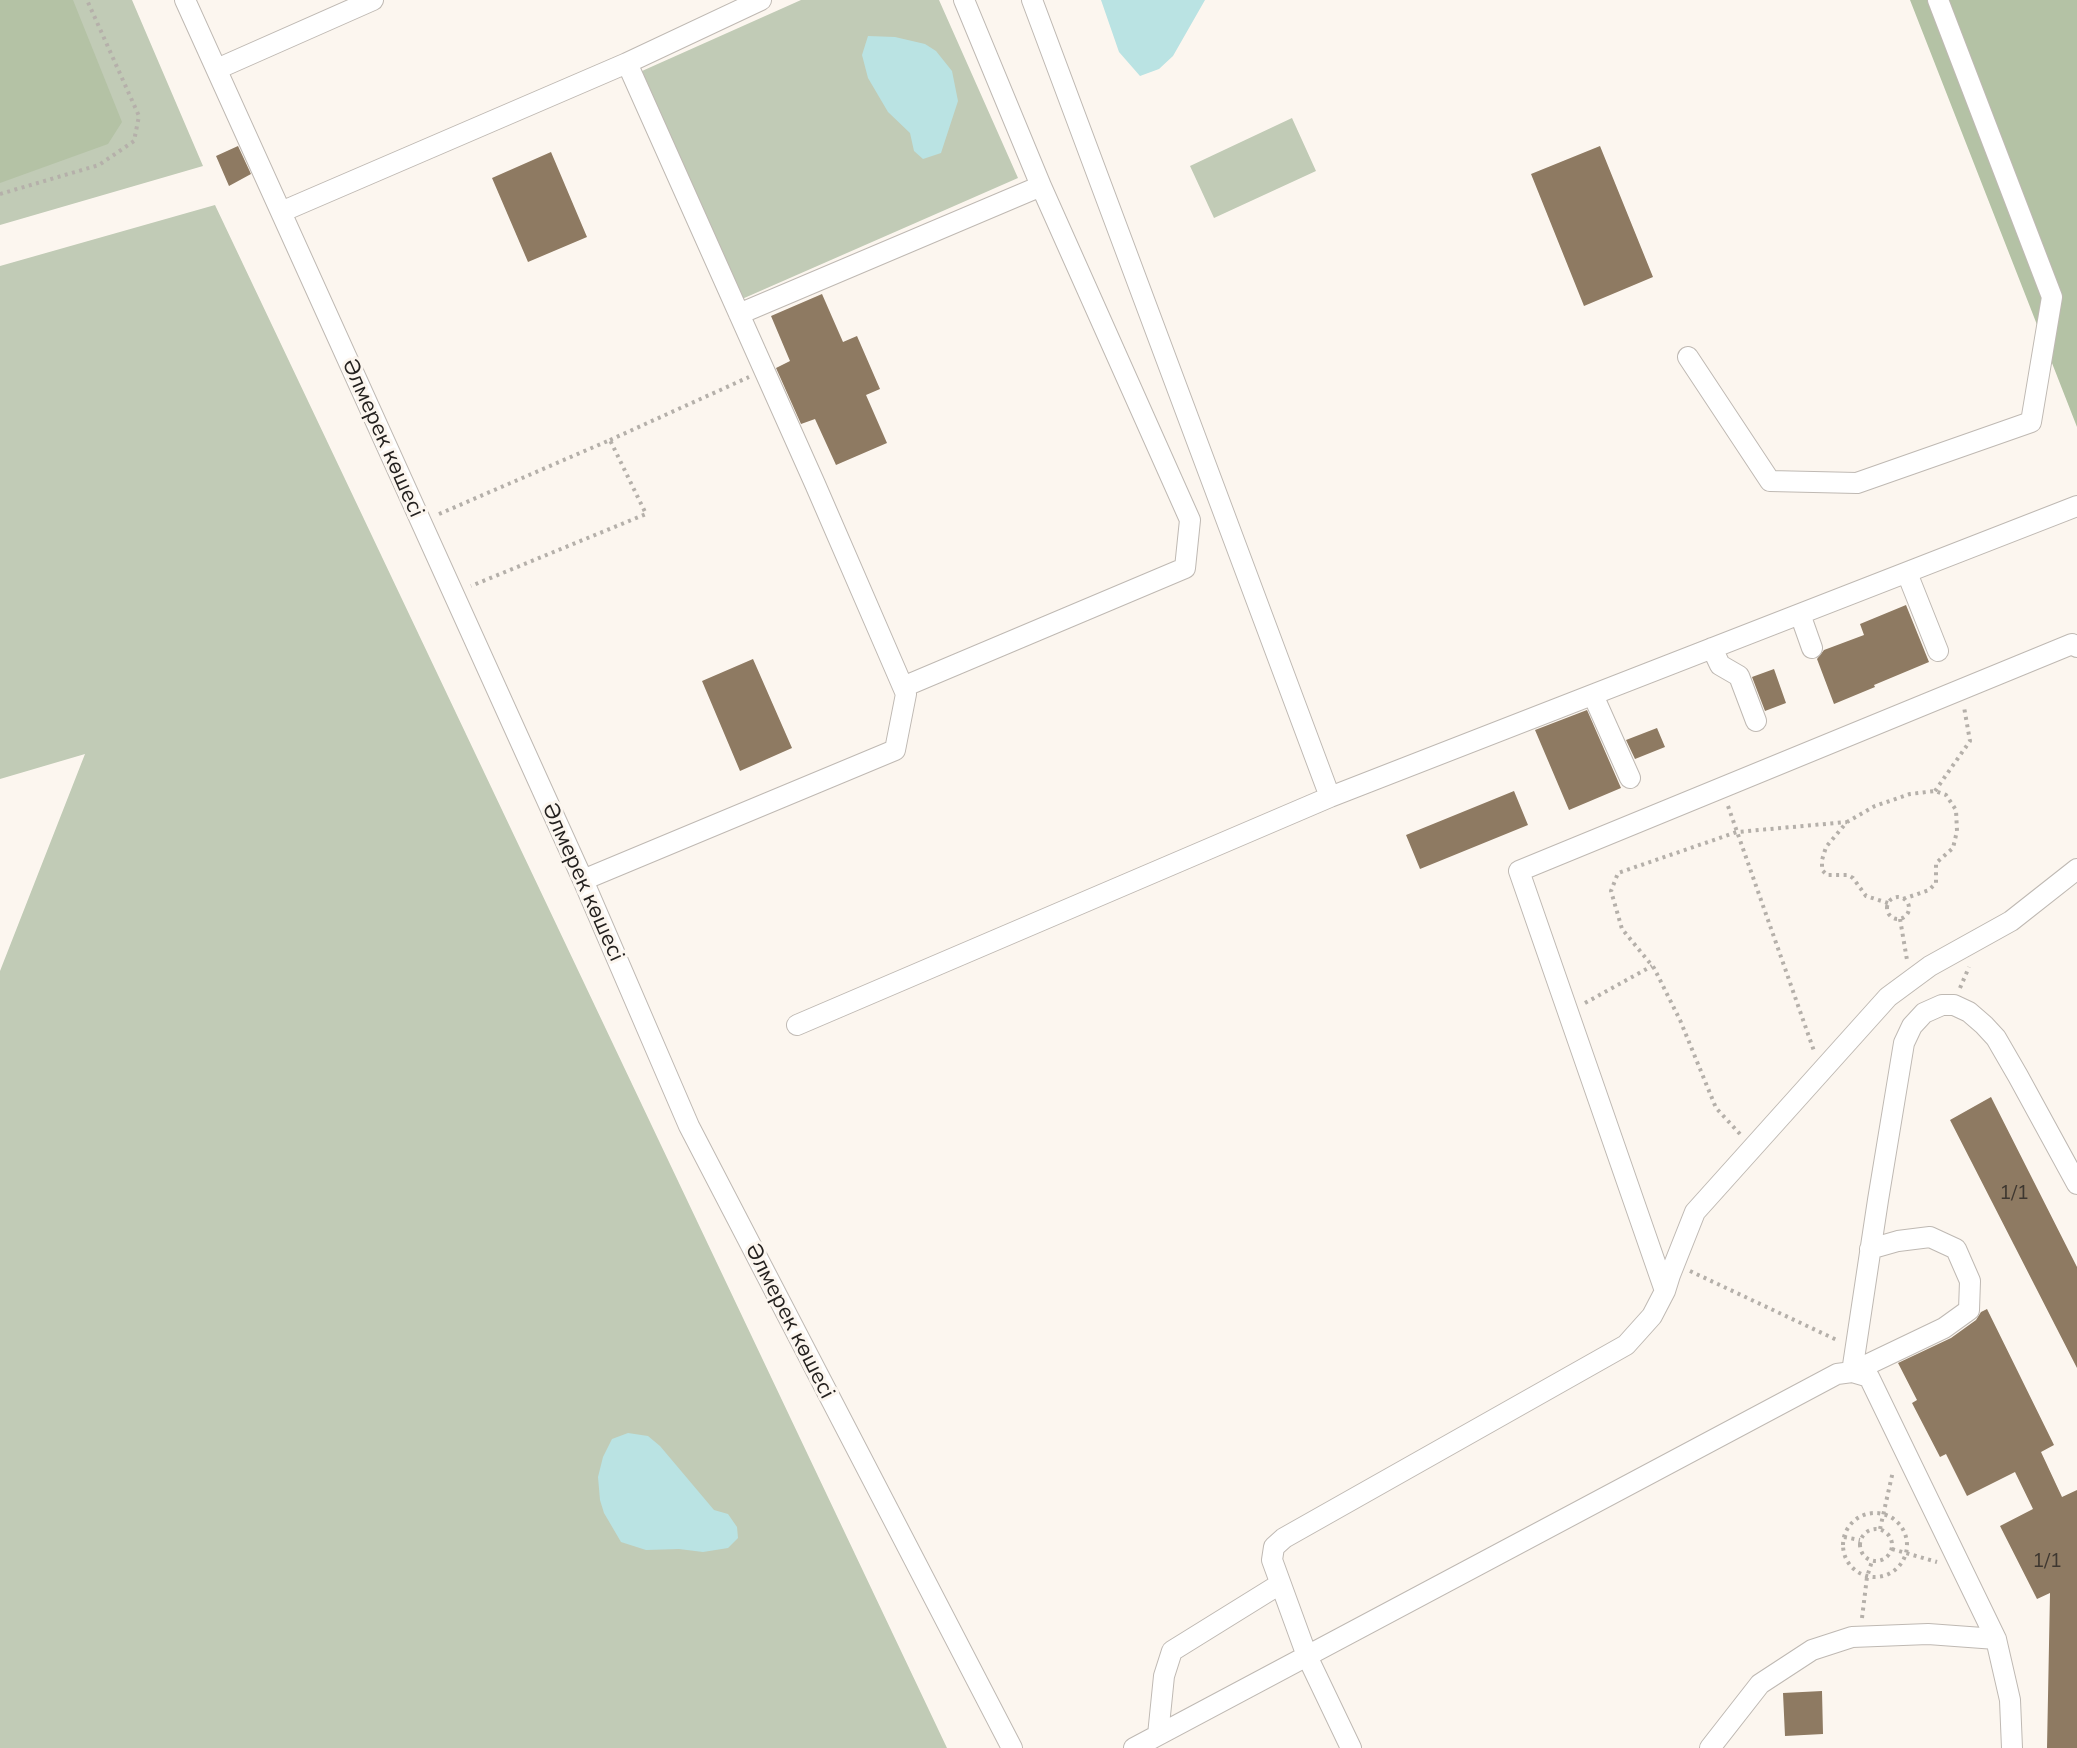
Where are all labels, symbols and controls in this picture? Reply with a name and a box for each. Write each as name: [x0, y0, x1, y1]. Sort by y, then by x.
street label: Әлмерек көшесі: [336, 355, 430, 521]
street label: Әлмерек көшесі: [536, 799, 630, 965]
house number: 1/1: [1999, 1181, 2029, 1205]
street label: Әлмерек көшесі: [739, 1239, 841, 1403]
house number: 1/1: [2032, 1549, 2062, 1573]

